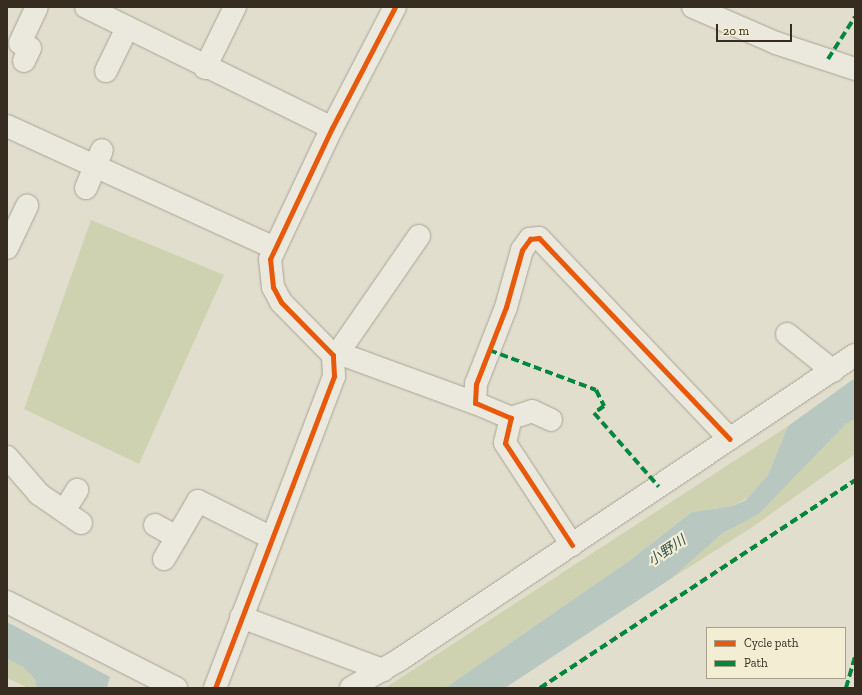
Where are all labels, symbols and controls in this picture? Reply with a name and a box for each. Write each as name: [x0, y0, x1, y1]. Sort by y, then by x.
scale bar: [718, 16, 794, 42]
text: 20 m: [723, 24, 749, 38]
water label: 小野川: [645, 532, 689, 570]
legend: [706, 627, 846, 679]
text: Cycle path: [744, 636, 798, 650]
text: Path: [744, 656, 768, 670]

